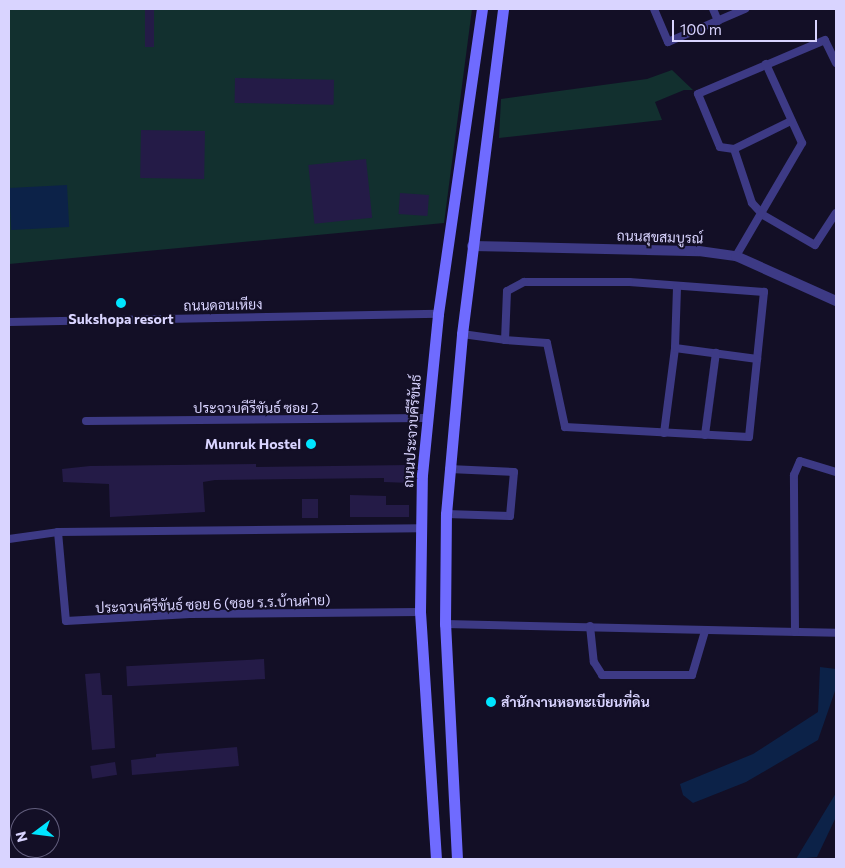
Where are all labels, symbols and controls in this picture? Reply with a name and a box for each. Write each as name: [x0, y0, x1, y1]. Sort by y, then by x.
scale bar: [675, 10, 820, 42]
text: 100 m: [680, 20, 722, 38]
street label: ถนนสุขสมบูรณ์: [616, 227, 704, 247]
street label: ถนนดอนเหียง: [183, 296, 263, 314]
marker: Sukshopa resort: [115, 297, 127, 309]
place label: Sukshopa resort: [68, 311, 174, 327]
street label: ถนนประจวบคีรีขันธ์: [400, 374, 424, 488]
street label: ประจวบคีรีขันธ์ ซอย 2: [193, 400, 319, 416]
place label: Munruk Hostel: [205, 436, 301, 452]
marker: Munruk Hostel: [305, 438, 317, 450]
street label: ประจวบคีรีขันธ์ ซอย 6 (ซอย ร.ร.บ้านค่าย): [95, 591, 331, 617]
place label: สำนักงานหอทะเบียนที่ดิน: [501, 694, 650, 710]
marker: สำนักงานหอทะเบียนที่ดิน: [485, 696, 497, 708]
north arrow: [10, 808, 60, 858]
text: N: [11, 829, 31, 844]

